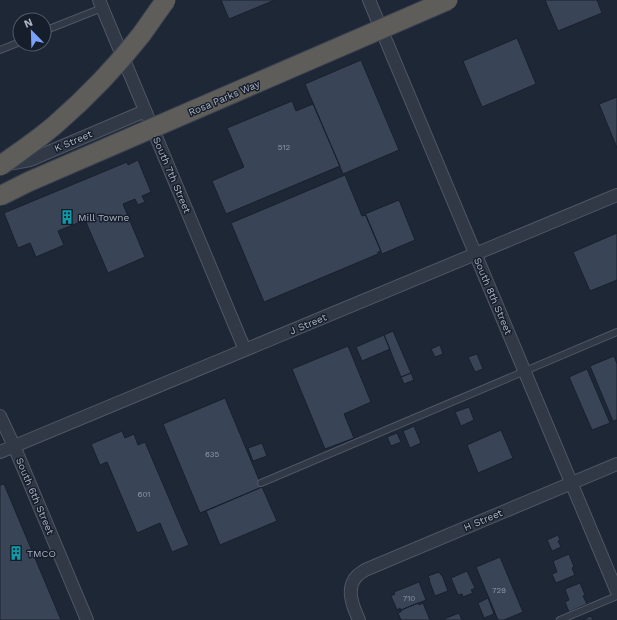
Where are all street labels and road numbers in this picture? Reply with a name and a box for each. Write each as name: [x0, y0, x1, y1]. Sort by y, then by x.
street label: Rosa Parks Way: [187, 78, 262, 118]
street label: K Street: [52, 128, 94, 154]
street label: South 7th Street: [151, 135, 193, 215]
street label: South 8th Street: [472, 256, 514, 337]
street label: J Street: [288, 311, 329, 337]
street label: South 6th Street: [14, 456, 56, 537]
street label: H Street: [462, 507, 505, 533]

